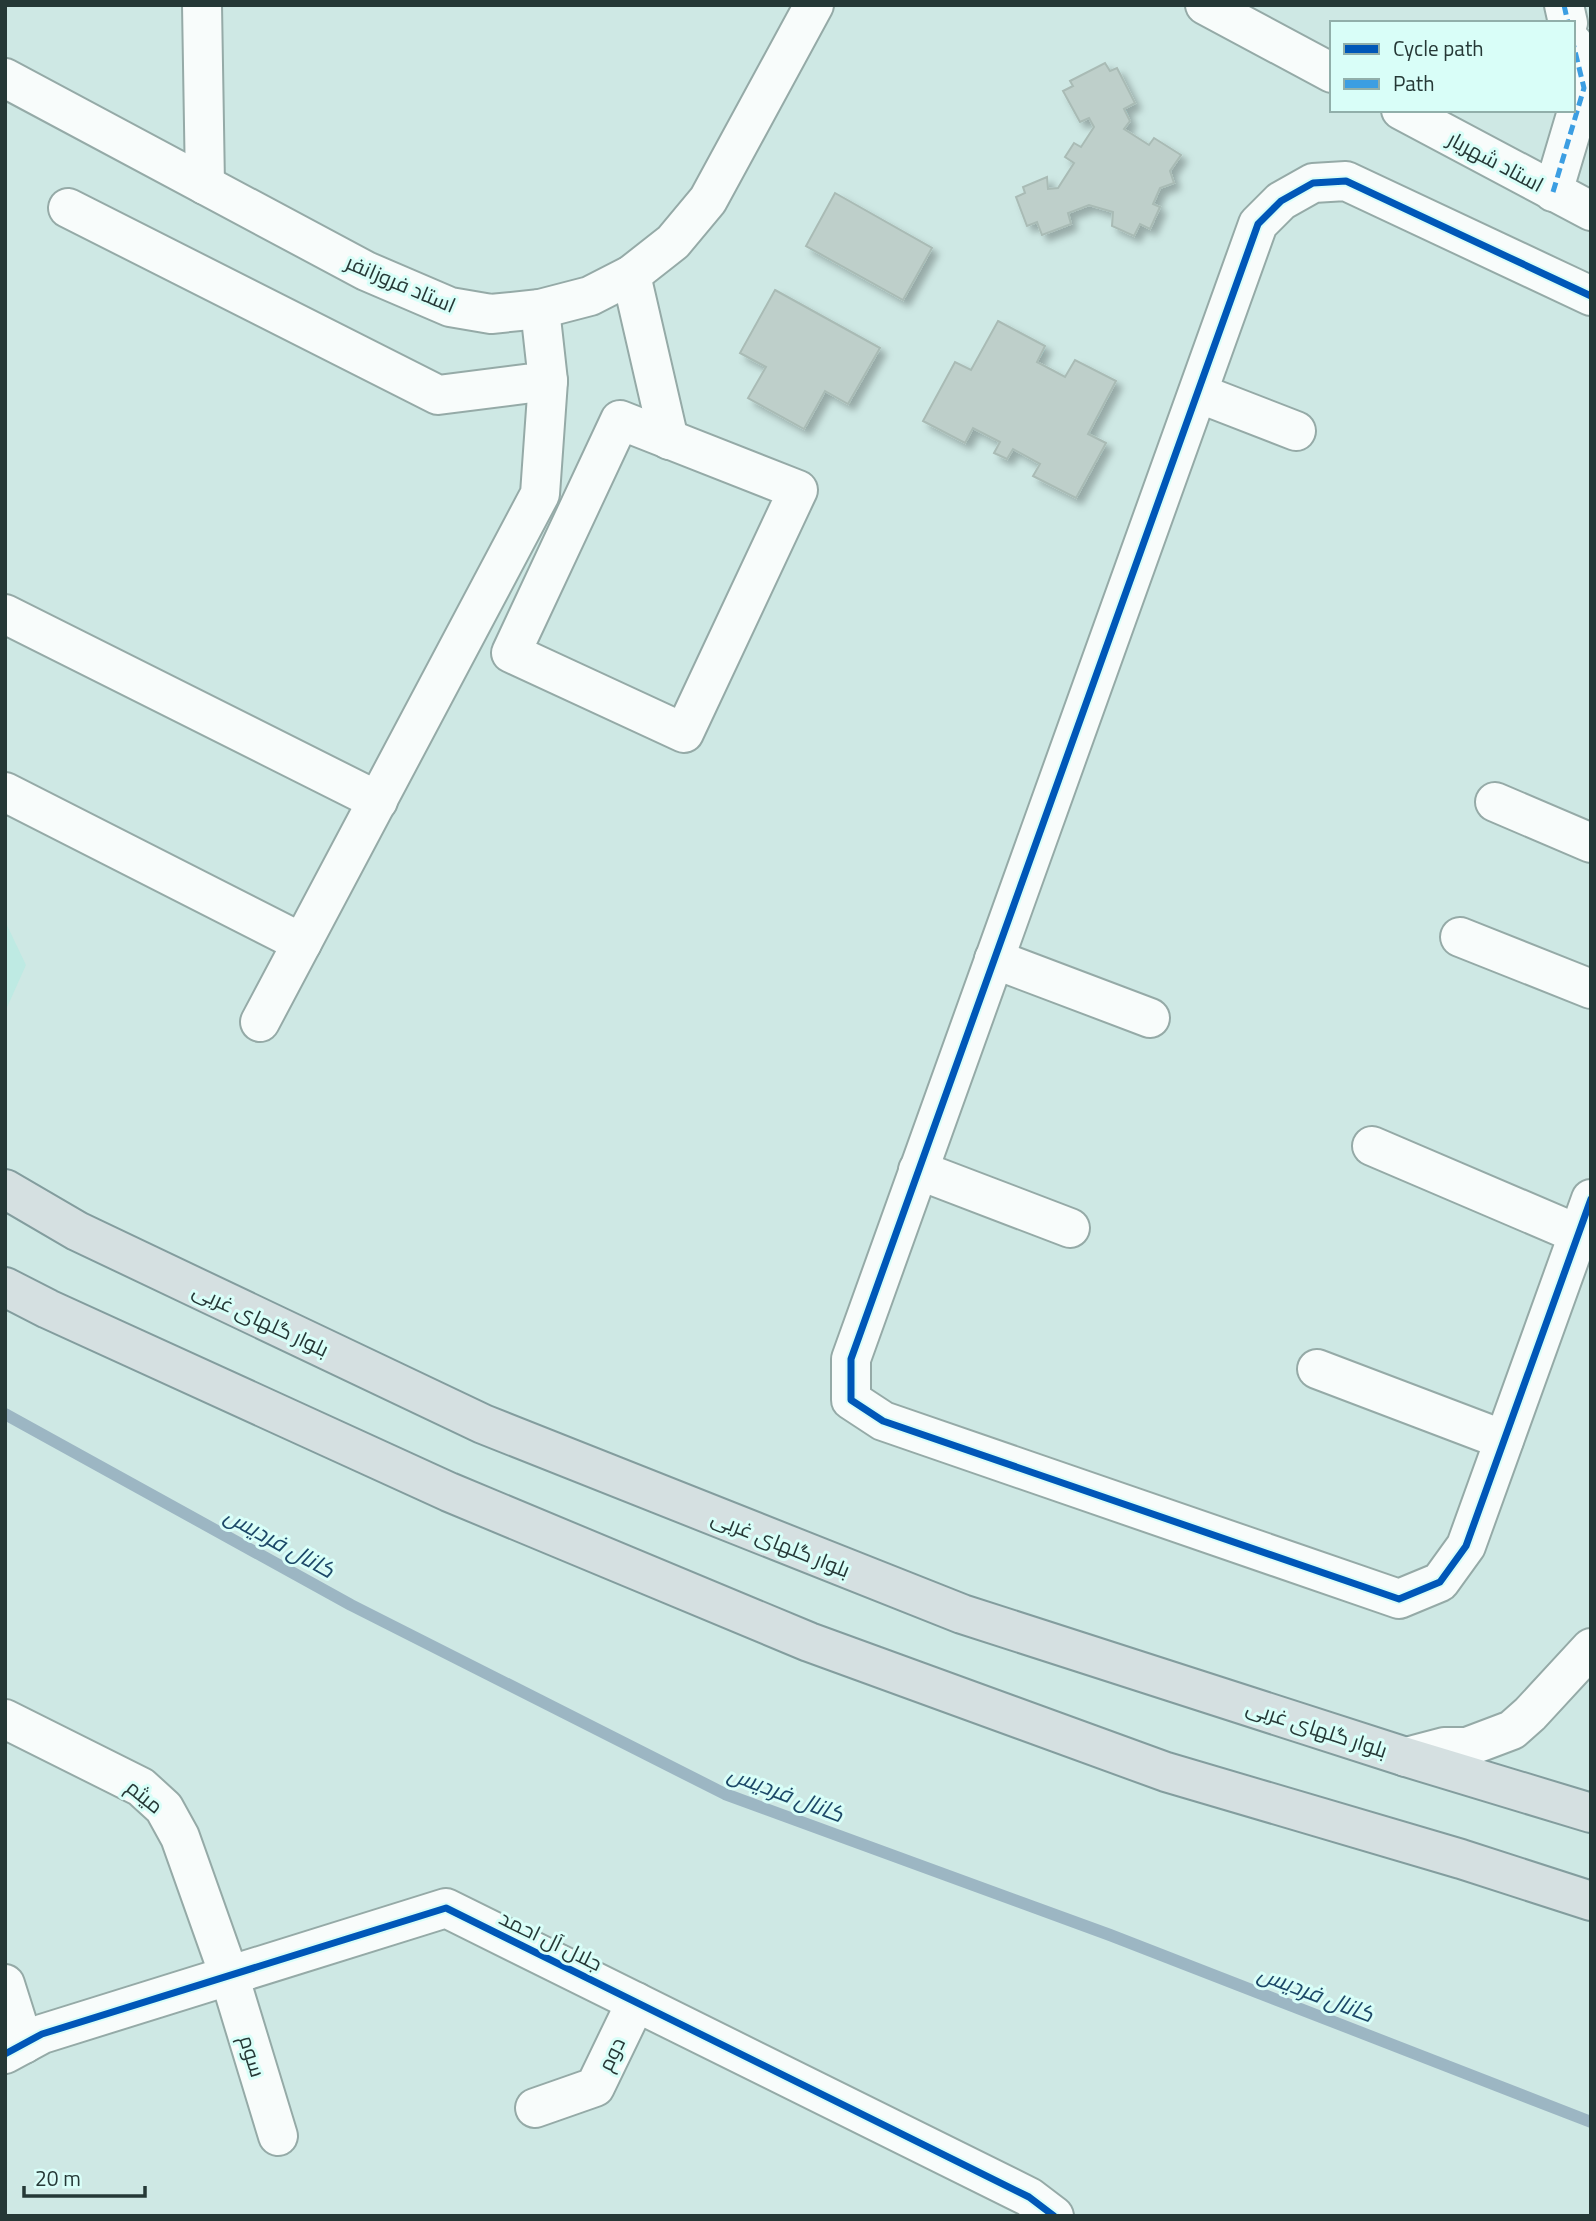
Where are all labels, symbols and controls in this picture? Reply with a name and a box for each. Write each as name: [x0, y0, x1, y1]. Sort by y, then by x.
legend: [1330, 21, 1575, 112]
text: Cycle path: [1393, 32, 1484, 64]
text: Path: [1393, 67, 1435, 99]
street label: استاد شهریار: [1441, 122, 1550, 200]
street label: استاد فروزانفر: [340, 245, 461, 321]
street label: بلوار گلهای غربی: [188, 1273, 334, 1365]
water label: کانال فردیس: [218, 1497, 342, 1587]
street label: بلوار گلهای غربی: [707, 1501, 855, 1585]
street label: بلوار گلهای غربی: [1242, 1690, 1392, 1766]
water label: کانال فردیس: [723, 1755, 849, 1831]
street label: میثم: [120, 1771, 170, 1821]
street label: جلال آل احمد: [494, 1901, 608, 1979]
water label: کانال فردیس: [1253, 1955, 1379, 2031]
street label: سوم: [231, 2031, 275, 2081]
street label: دوم: [589, 2031, 633, 2077]
scale bar: [24, 2154, 145, 2198]
text: 20 m: [35, 2162, 81, 2194]

